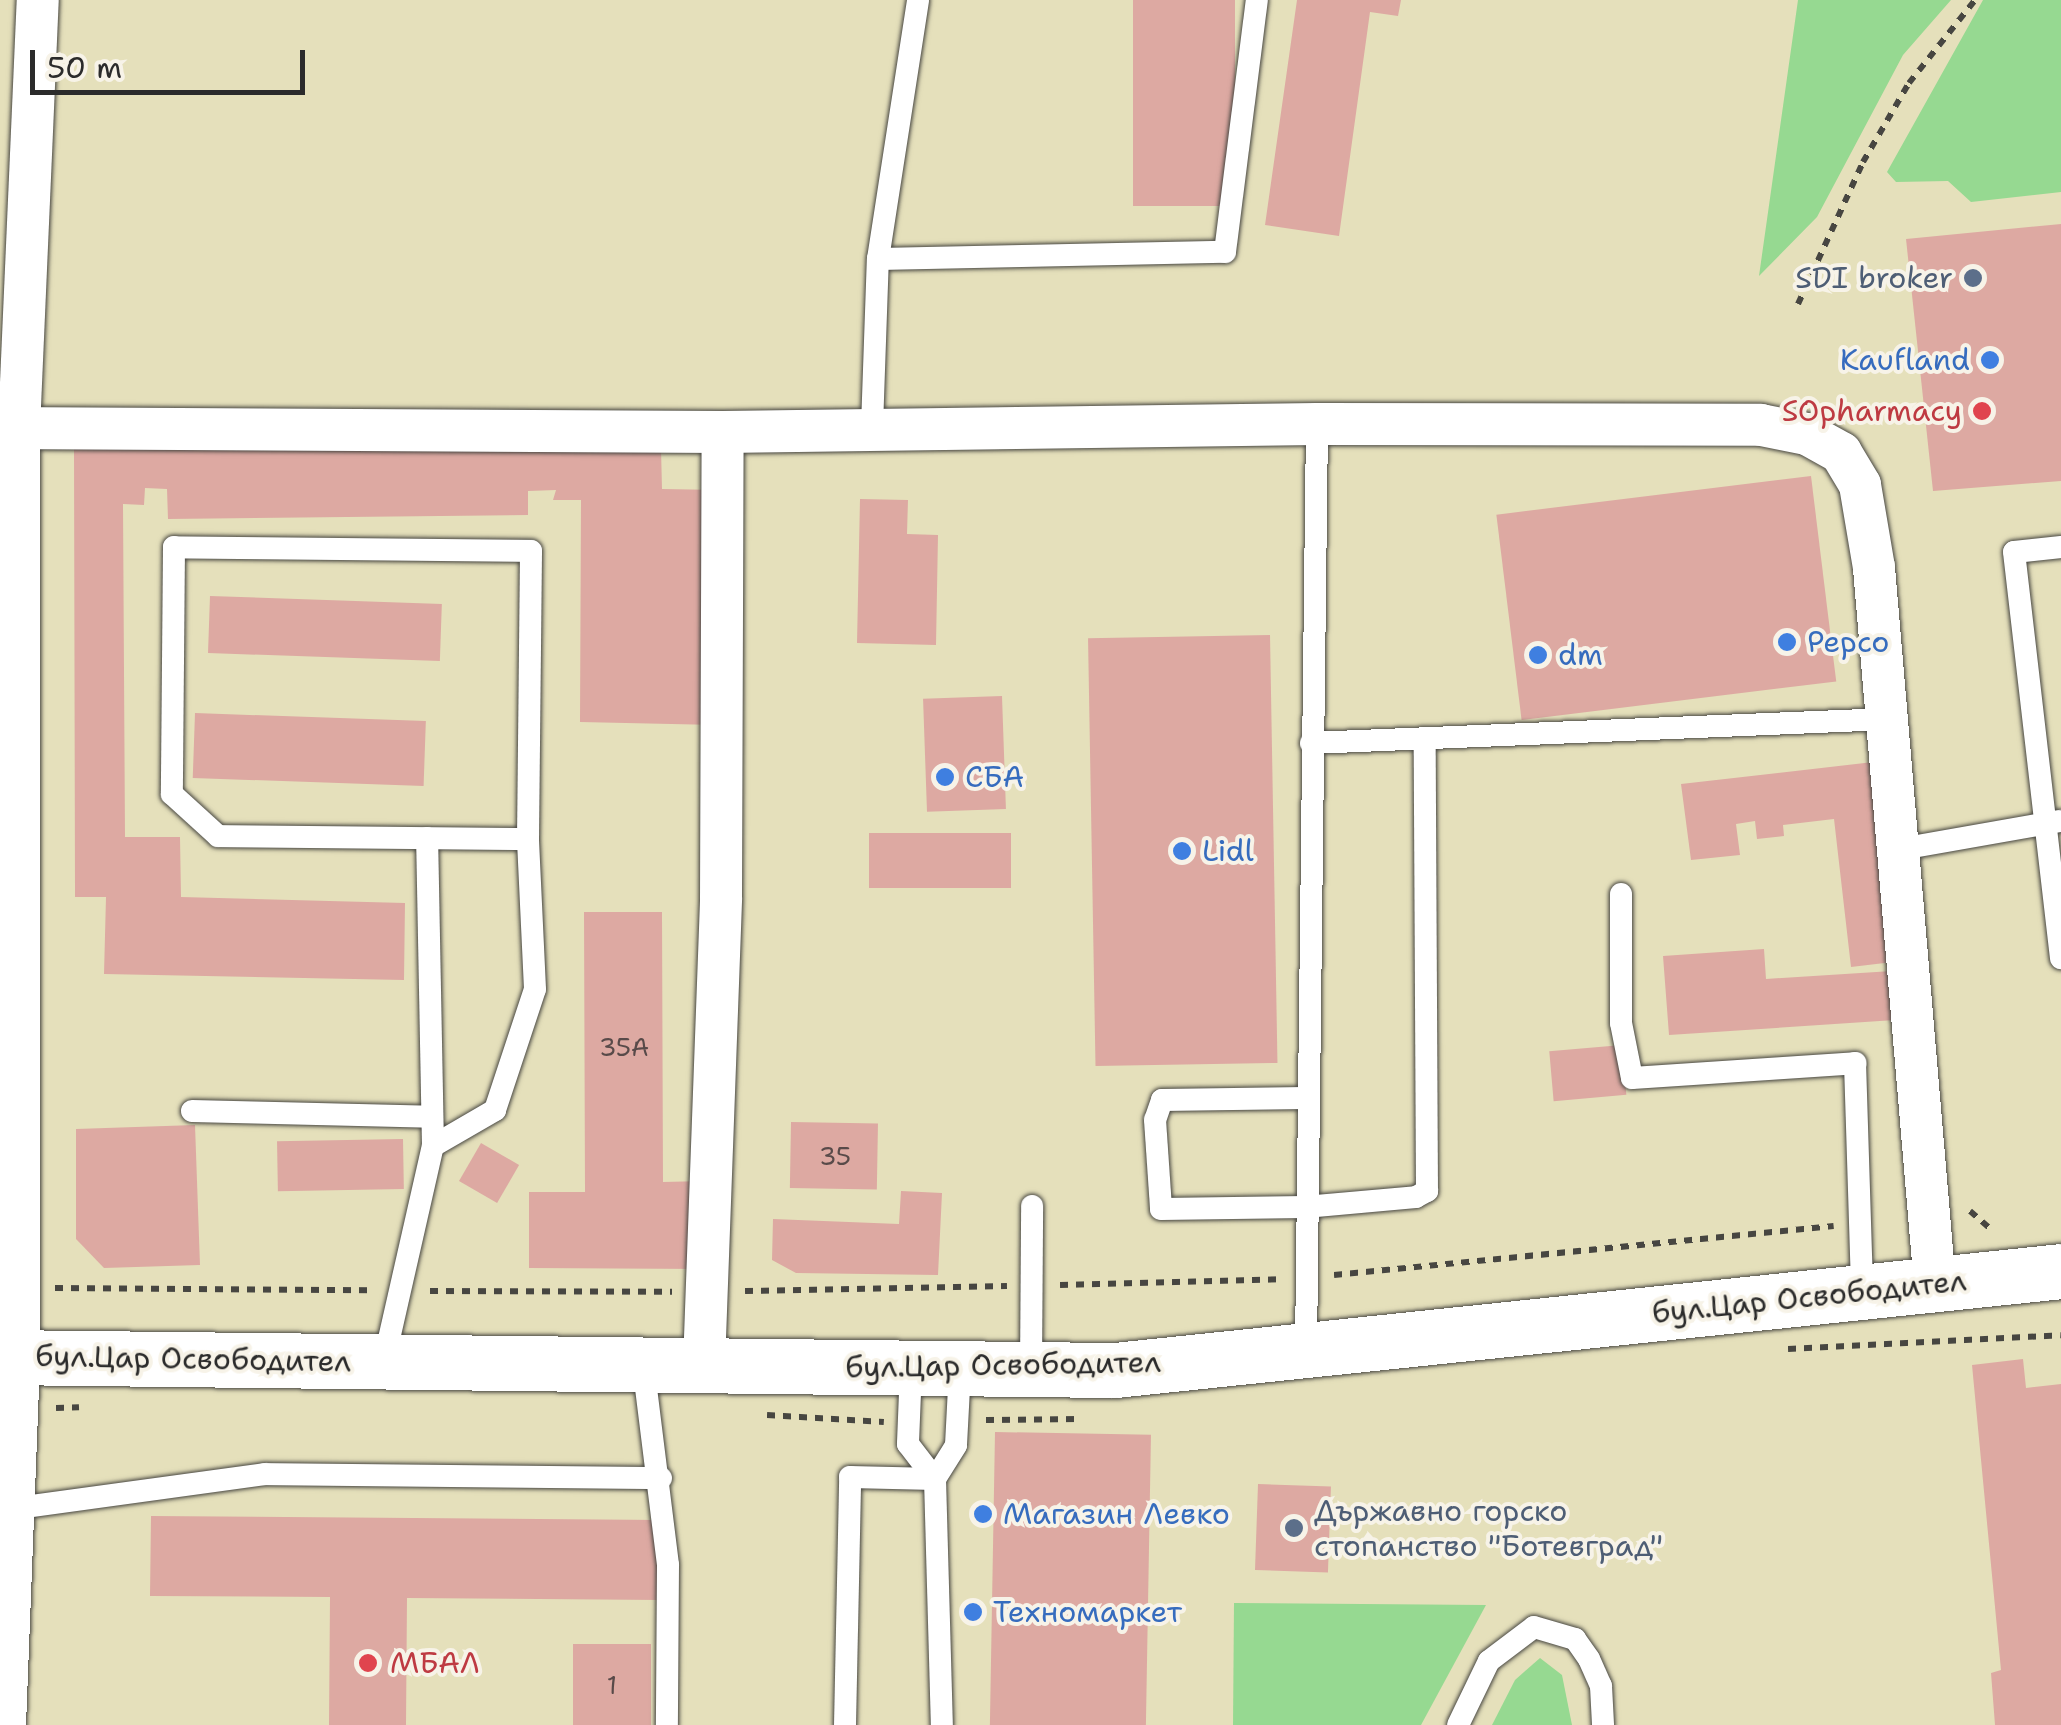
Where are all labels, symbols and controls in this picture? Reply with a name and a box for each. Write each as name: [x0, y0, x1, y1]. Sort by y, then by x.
scale bar: [35, 30, 310, 92]
text: 50 m: [47, 47, 122, 88]
place label: SDI broker: [1795, 260, 1953, 296]
marker: SDI broker: [1962, 267, 1984, 289]
place label: Kaufland: [1840, 342, 1970, 378]
marker: Kaufland: [1979, 349, 2001, 371]
place label: SOpharmacy: [1782, 393, 1962, 429]
marker: SOpharmacy: [1971, 400, 1993, 422]
place label: Pepco: [1807, 624, 1890, 660]
marker: Pepco: [1776, 631, 1798, 653]
place label: dm: [1558, 637, 1603, 673]
marker: dm: [1527, 644, 1549, 666]
place label: СБА: [965, 759, 1024, 795]
marker: СБА: [934, 766, 956, 788]
place label: Lidl: [1202, 833, 1254, 869]
marker: Lidl: [1171, 840, 1193, 862]
house number: 35А: [599, 1032, 649, 1062]
house number: 35: [819, 1141, 851, 1171]
street label: бул.Цар Освободител: [1650, 1263, 1968, 1331]
street label: бул.Цар Освободител: [35, 1338, 351, 1380]
street label: бул.Цар Освободител: [845, 1344, 1161, 1386]
place label: Държавно горско стопанство "Ботевград": [1314, 1493, 1663, 1564]
place label: Магазин Левко: [1003, 1496, 1230, 1532]
marker: Магазин Левко: [972, 1503, 994, 1525]
marker: Държавно горско стопанство "Ботевград": [1283, 1517, 1305, 1539]
place label: Техномаркет: [993, 1594, 1182, 1630]
marker: Техномаркет: [962, 1601, 984, 1623]
place label: МБАЛ: [390, 1645, 480, 1681]
marker: МБАЛ: [355, 1650, 381, 1676]
house number: 1: [607, 1670, 617, 1700]

